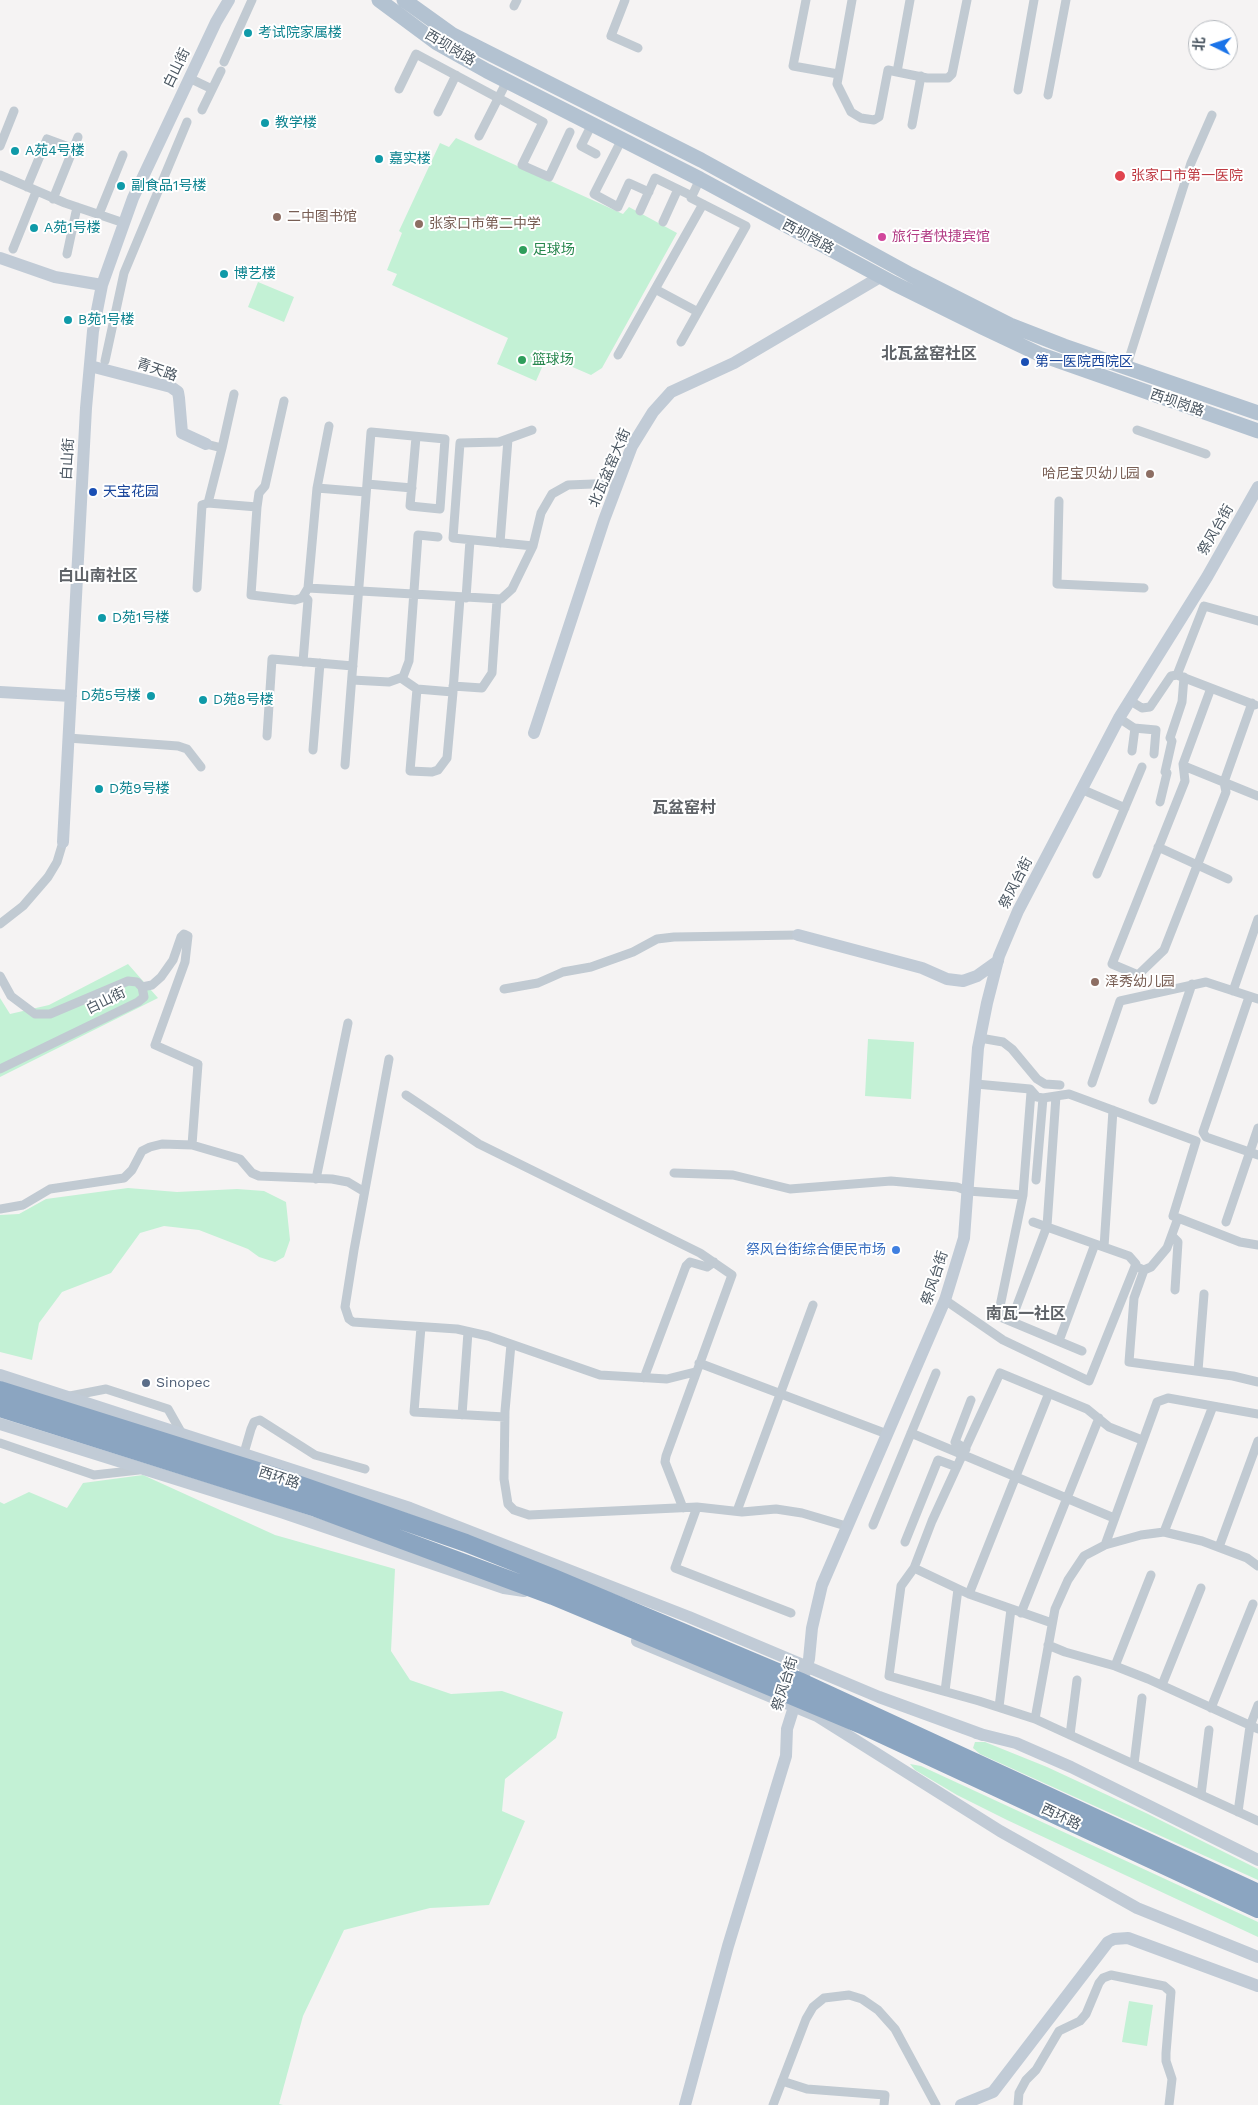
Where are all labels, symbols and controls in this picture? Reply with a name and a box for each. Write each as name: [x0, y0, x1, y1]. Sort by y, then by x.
north arrow: [1188, 20, 1238, 70]
place label: 考试院家属楼: [258, 25, 342, 41]
street label: 西坝岗路: [422, 26, 478, 70]
marker: 考试院家属楼: [242, 27, 254, 39]
text: 北: [1191, 36, 1208, 52]
street label: 白山街: [160, 45, 194, 91]
place label: 教学楼: [275, 115, 317, 131]
marker: 教学楼: [259, 117, 271, 129]
place label: A苑4号楼: [25, 143, 85, 159]
marker: A苑4号楼: [9, 145, 21, 157]
place label: 嘉实楼: [389, 151, 431, 167]
marker: 嘉实楼: [373, 153, 385, 165]
place label: 张家口市第一医院: [1131, 168, 1243, 184]
marker: 张家口市第一医院: [1113, 169, 1127, 183]
place label: 副食品1号楼: [131, 178, 206, 194]
marker: 副食品1号楼: [115, 180, 127, 192]
place label: 二中图书馆: [287, 209, 357, 225]
marker: 二中图书馆: [271, 211, 283, 223]
place label: 张家口市第二中学: [429, 216, 541, 232]
street label: 西坝岗路: [779, 216, 837, 258]
marker: 张家口市第二中学: [413, 218, 425, 230]
place label: A苑1号楼: [44, 220, 101, 236]
marker: A苑1号楼: [28, 222, 40, 234]
place label: 旅行者快捷宾馆: [892, 229, 990, 245]
marker: 旅行者快捷宾馆: [876, 231, 888, 243]
place label: 足球场: [533, 242, 575, 258]
marker: 足球场: [517, 244, 529, 256]
place label: 博艺楼: [234, 266, 276, 282]
marker: 博艺楼: [218, 268, 230, 280]
place label: B苑1号楼: [78, 312, 135, 328]
marker: B苑1号楼: [62, 314, 74, 326]
district label: 北瓦盆窑社区: [881, 344, 977, 364]
place label: 篮球场: [532, 352, 574, 368]
marker: 篮球场: [516, 354, 528, 366]
place label: 第一医院西院区: [1035, 354, 1133, 370]
street label: 青天路: [134, 355, 180, 385]
marker: 第一医院西院区: [1019, 356, 1031, 368]
street label: 西坝岗路: [1148, 386, 1206, 420]
street label: 北瓦盆窑大街: [586, 426, 634, 510]
street label: 白山街: [59, 438, 77, 480]
place label: 哈尼宝贝幼儿园: [1042, 466, 1140, 482]
marker: 哈尼宝贝幼儿园: [1144, 468, 1156, 480]
place label: 天宝花园: [103, 484, 159, 500]
marker: 天宝花园: [87, 486, 99, 498]
street label: 祭风台街: [1195, 502, 1237, 558]
district label: 白山南社区: [58, 566, 138, 586]
place label: D苑1号楼: [112, 610, 170, 626]
marker: D苑1号楼: [96, 612, 108, 624]
place label: D苑5号楼: [81, 688, 141, 704]
marker: D苑5号楼: [145, 690, 157, 702]
place label: D苑8号楼: [213, 692, 274, 708]
marker: D苑8号楼: [197, 694, 209, 706]
place label: D苑9号楼: [109, 781, 170, 797]
marker: D苑9号楼: [93, 783, 105, 795]
district label: 瓦盆窑村: [652, 798, 716, 818]
street label: 祭风台街: [996, 854, 1036, 912]
place label: 泽秀幼儿园: [1105, 974, 1175, 990]
marker: 泽秀幼儿园: [1089, 976, 1101, 988]
street label: 白山街: [83, 984, 129, 1018]
place label: 祭风台街综合便民市场: [746, 1242, 886, 1258]
marker: 祭风台街综合便民市场: [890, 1244, 902, 1256]
street label: 祭风台街: [918, 1249, 952, 1307]
district label: 南瓦一社区: [986, 1304, 1066, 1324]
place label: Sinopec: [156, 1375, 210, 1391]
marker: Sinopec: [140, 1377, 152, 1389]
street label: 西环路: [256, 1464, 302, 1492]
street label: 祭风台街: [769, 1655, 801, 1713]
street label: 西环路: [1038, 1801, 1084, 1833]

